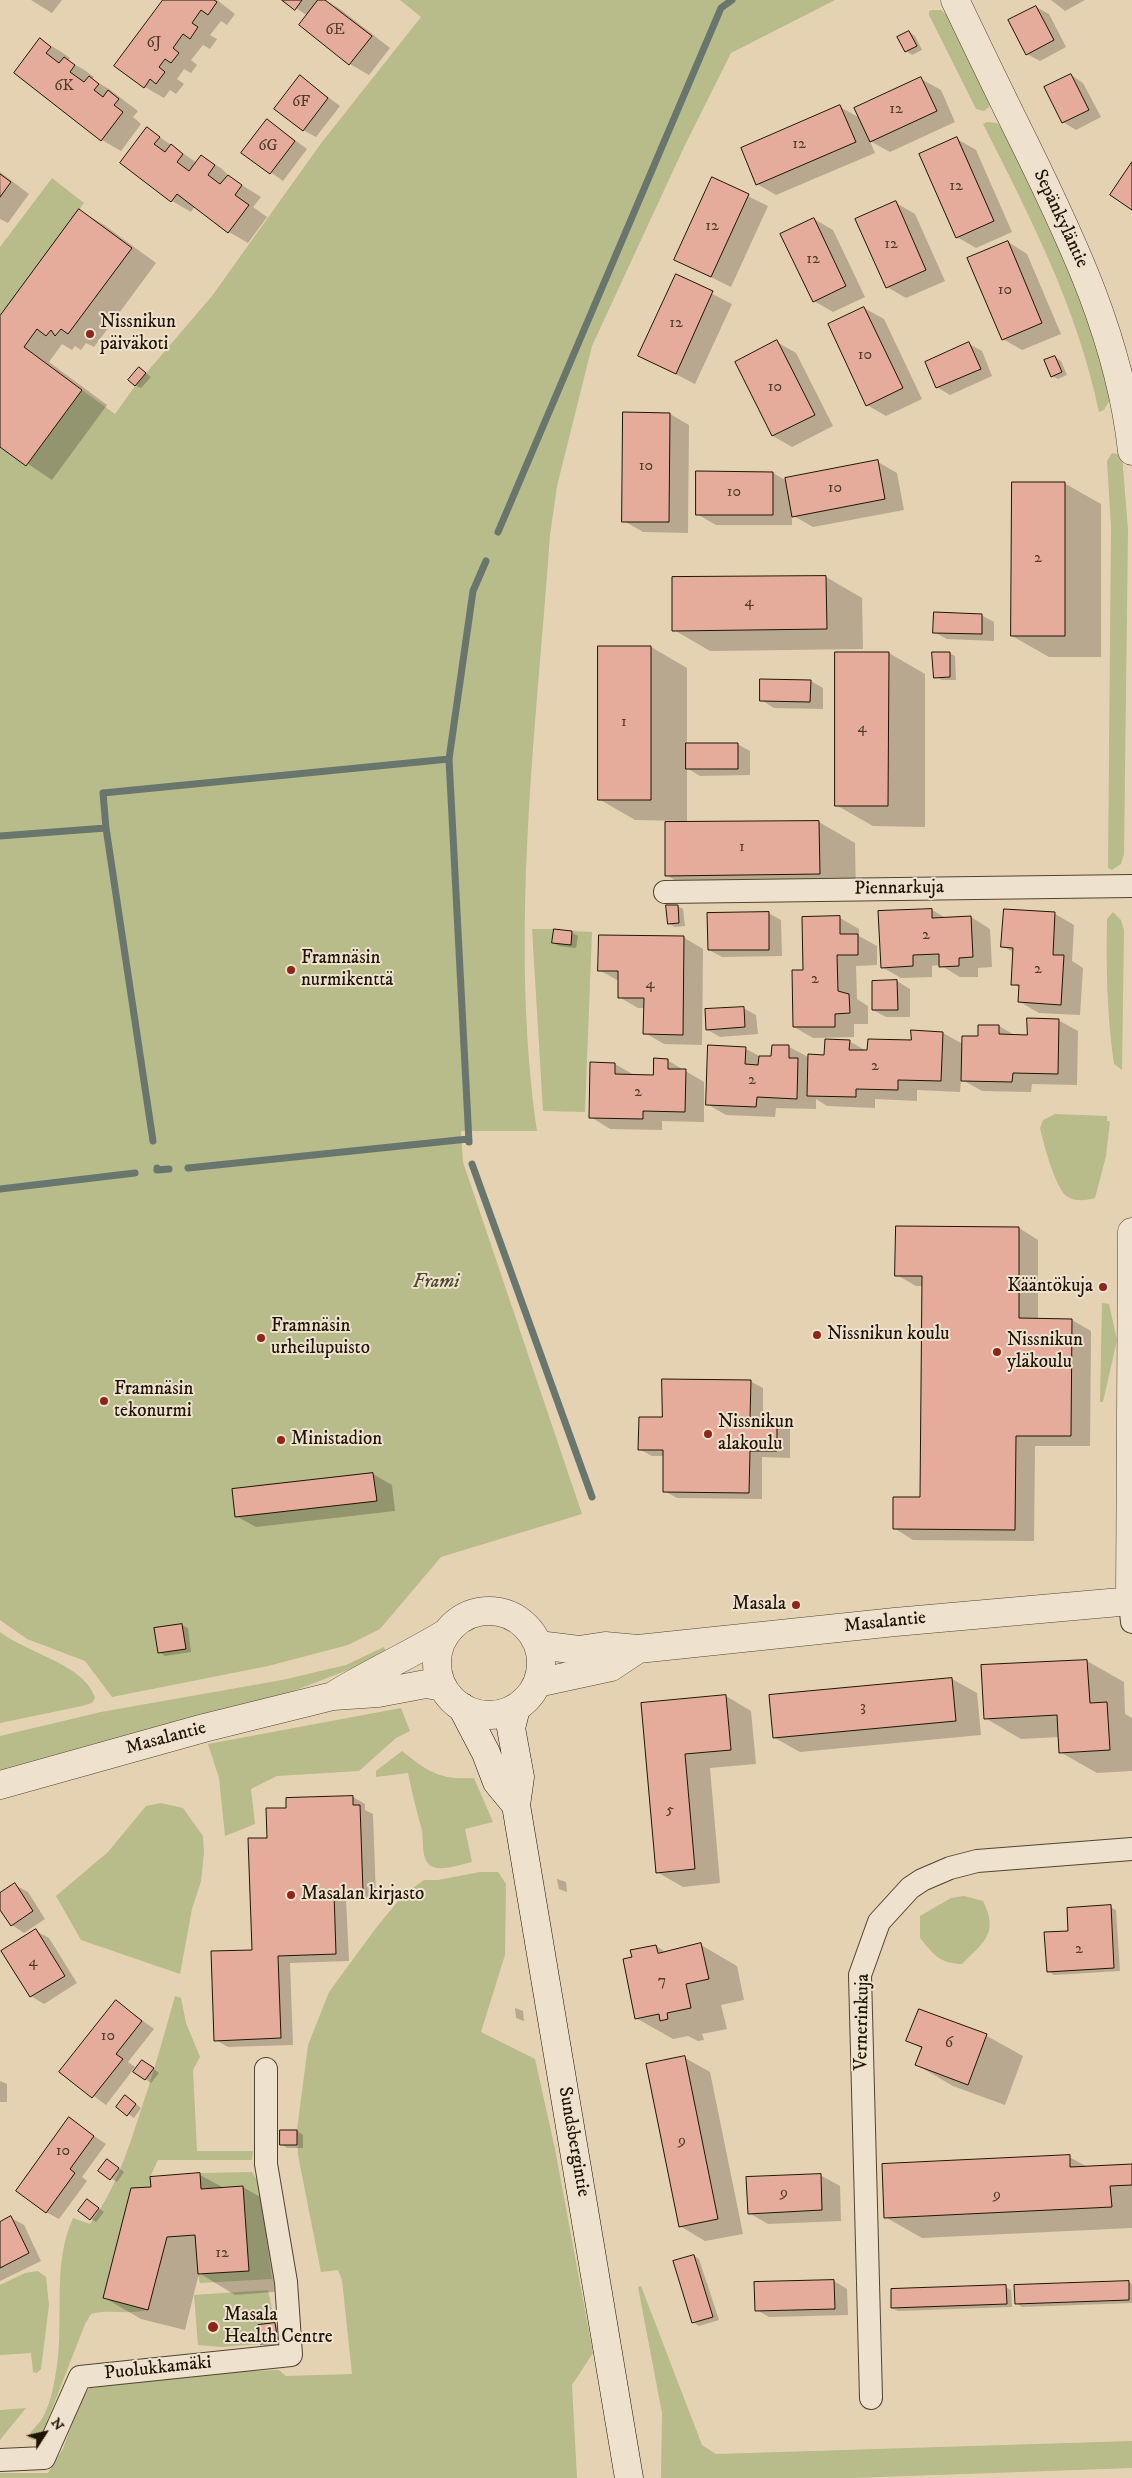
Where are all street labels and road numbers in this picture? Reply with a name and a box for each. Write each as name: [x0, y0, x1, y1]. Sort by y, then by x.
street label: Sepänkyläntie: [1027, 166, 1093, 272]
street label: Piennarkuja: [854, 877, 944, 901]
street label: Masalantie: [843, 1607, 927, 1639]
street label: Masalantie: [123, 1717, 209, 1761]
street label: Vernerinkuja: [851, 1973, 875, 2071]
street label: Sundsbergintie: [552, 2085, 594, 2199]
street label: Puolukkamäki: [103, 2352, 213, 2386]

